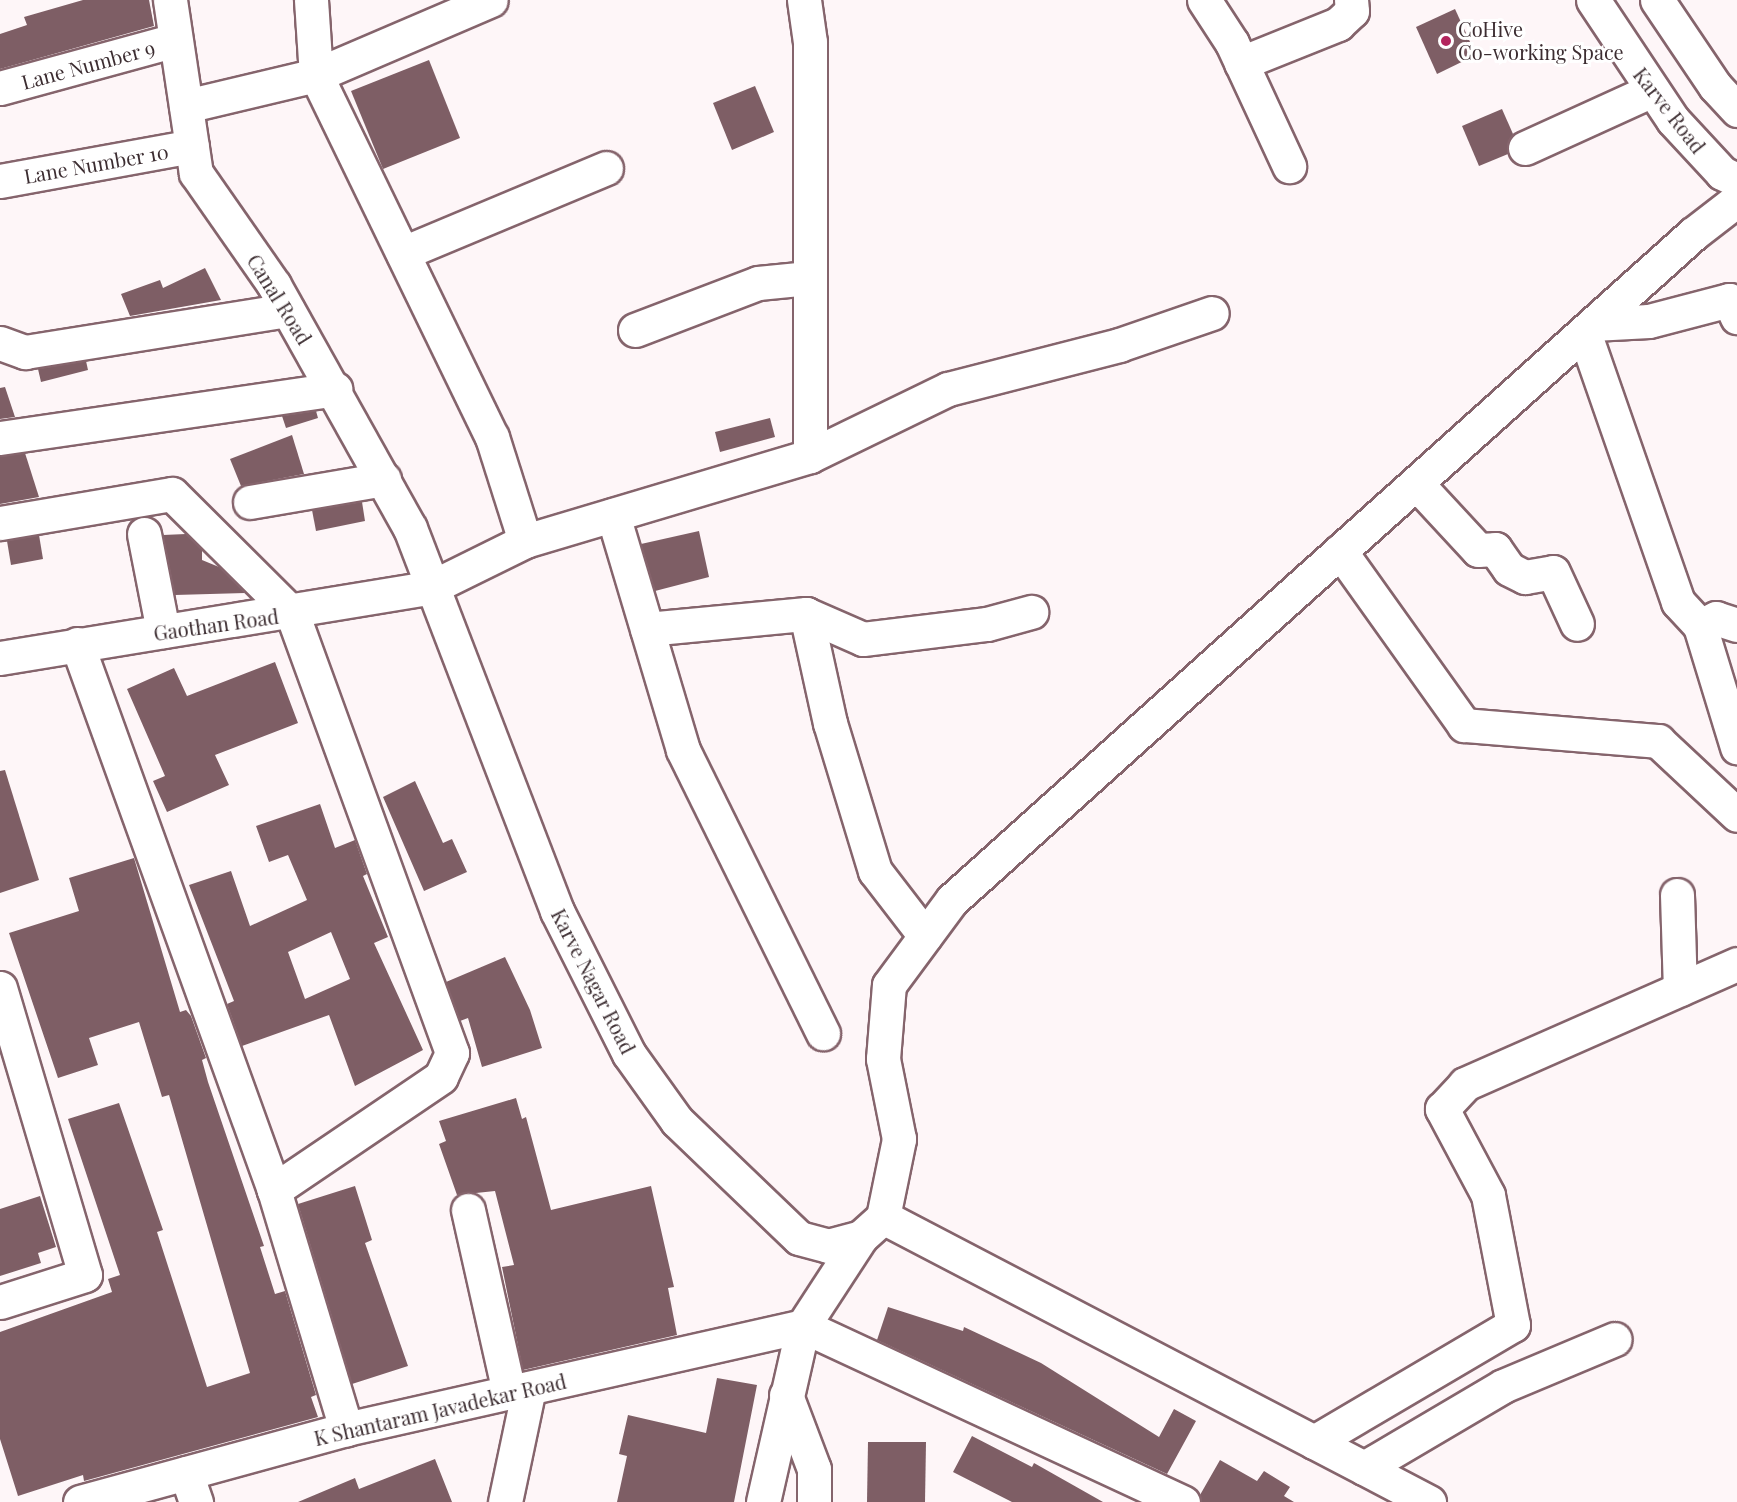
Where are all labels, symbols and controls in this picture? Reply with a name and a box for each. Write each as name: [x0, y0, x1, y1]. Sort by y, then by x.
place label: CoHive Co-working Space: [1458, 17, 1624, 64]
marker: CoHive Co-working Space: [1439, 34, 1453, 48]
street label: Lane Number 9: [19, 35, 157, 93]
street label: Karve Road: [1629, 62, 1711, 158]
street label: Lane Number 10: [22, 138, 170, 188]
street label: Canal Road: [243, 249, 317, 349]
street label: Gaothan Road: [152, 603, 280, 645]
street label: Karve Nagar Road: [547, 904, 641, 1058]
street label: K Shantaram Javadekar Road: [311, 1368, 569, 1450]

